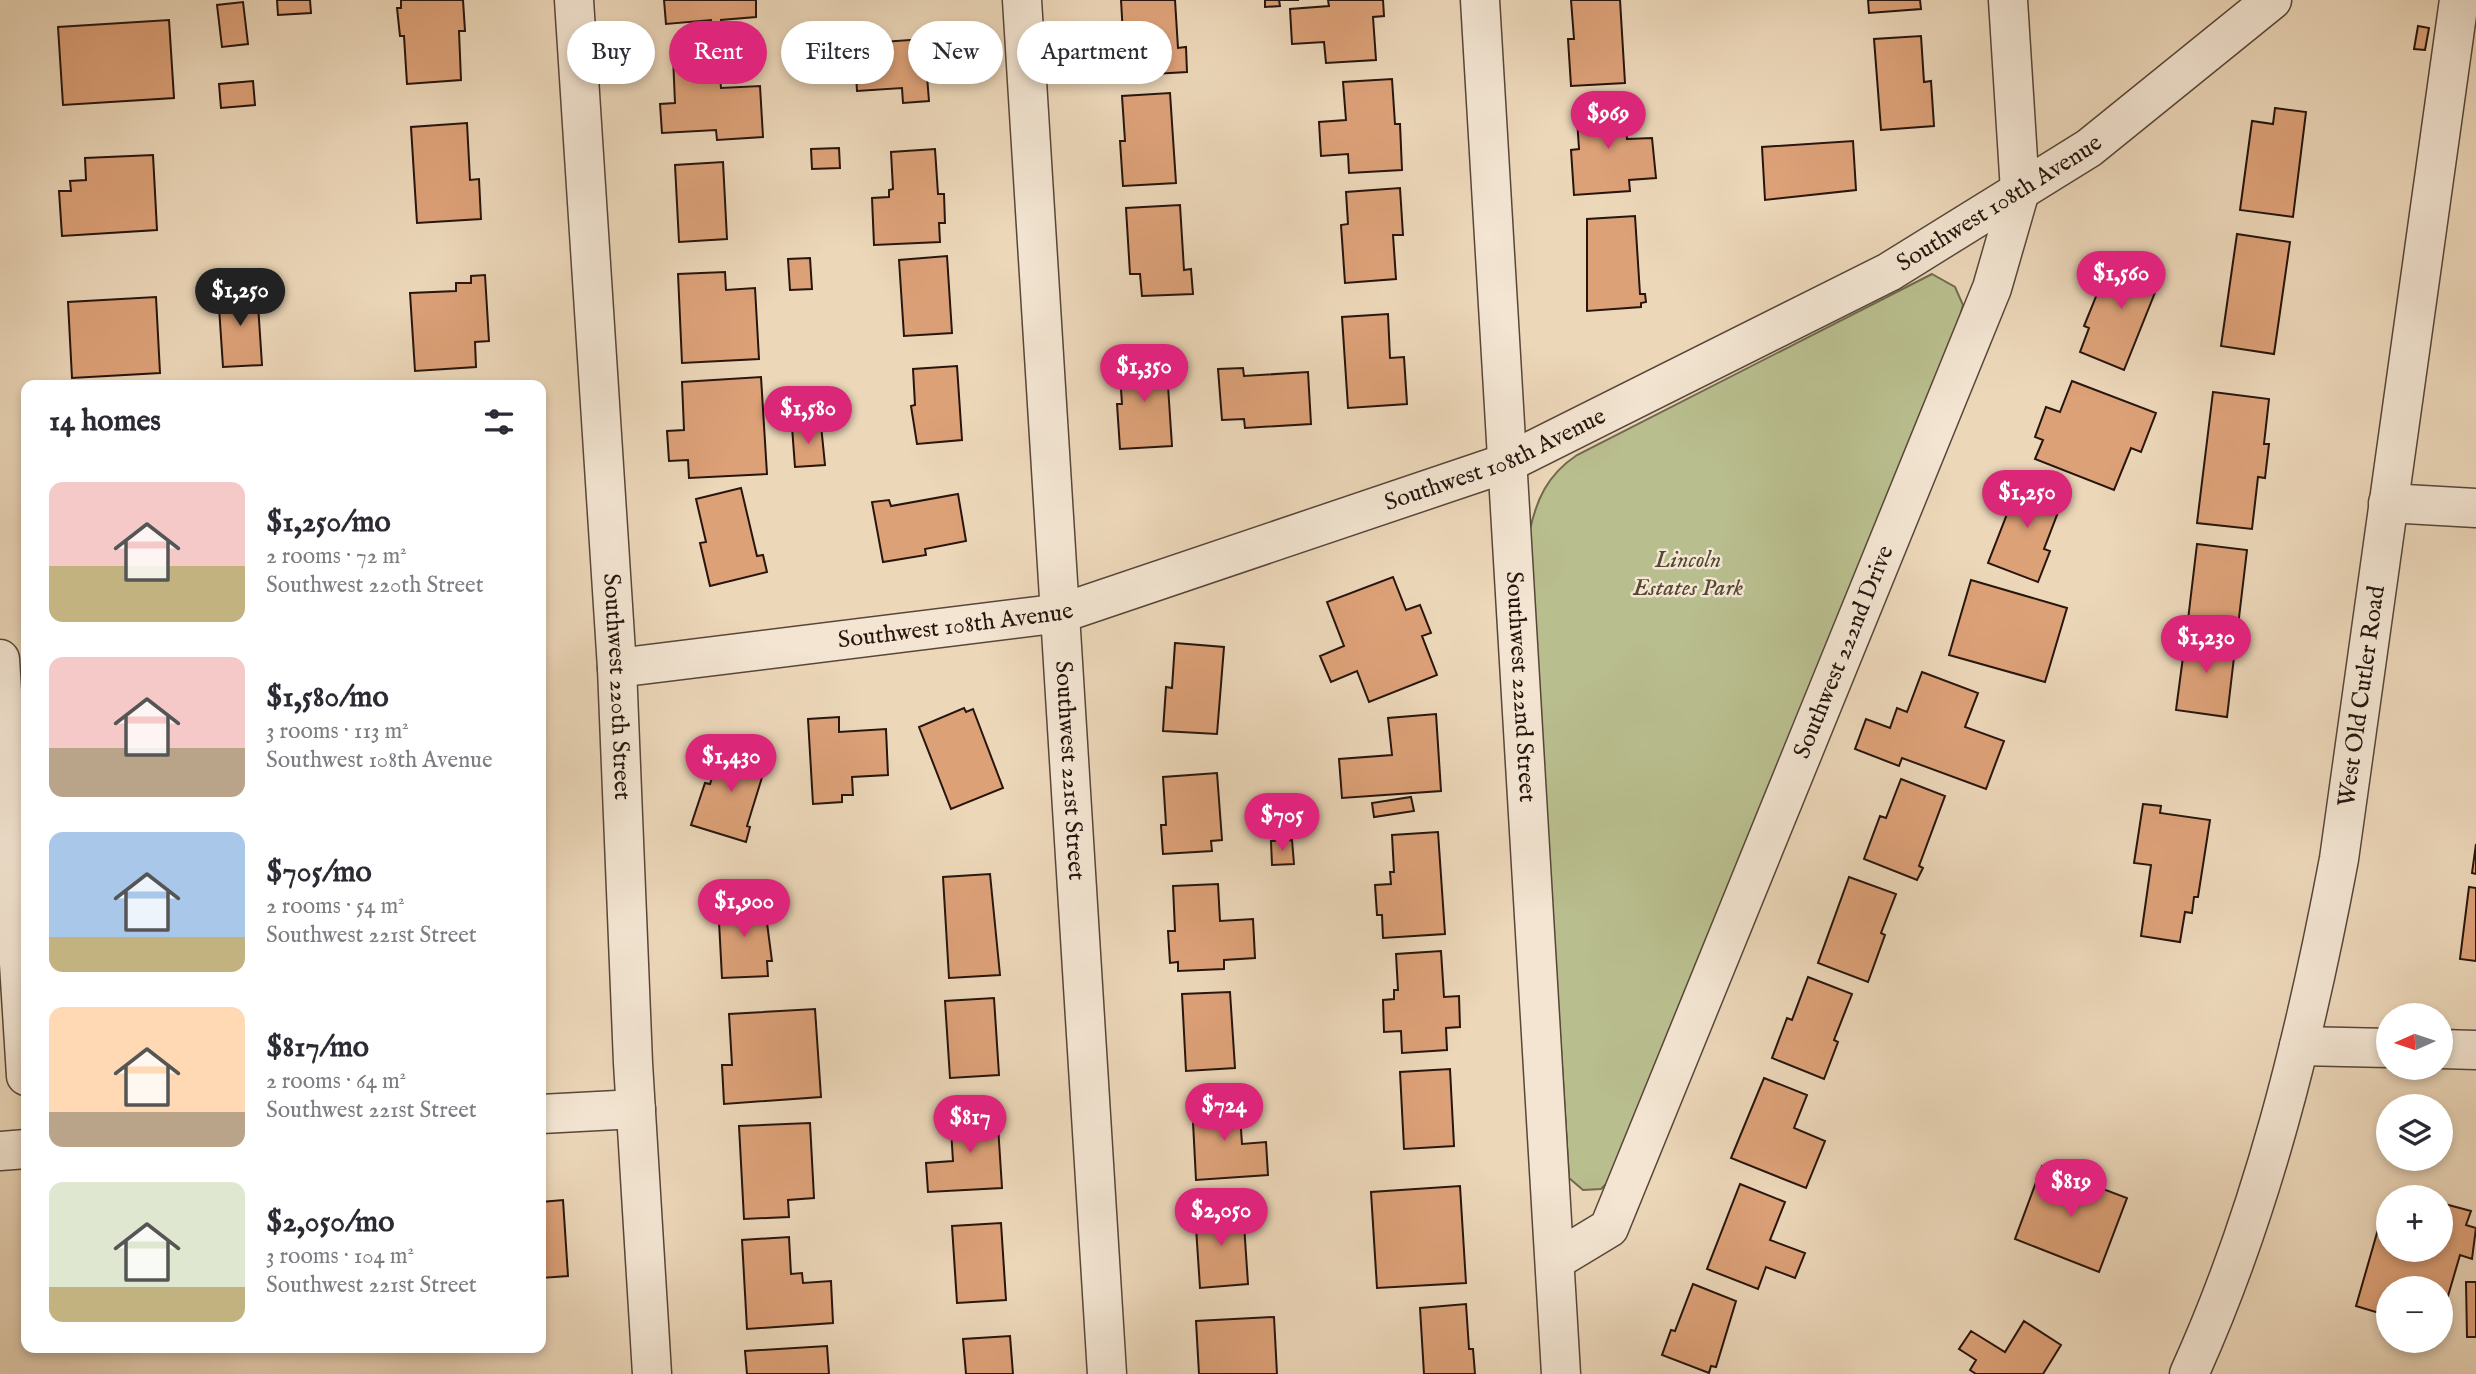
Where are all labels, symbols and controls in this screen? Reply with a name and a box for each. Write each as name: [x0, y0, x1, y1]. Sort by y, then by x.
chip: Buy: [567, 21, 655, 84]
chip: Rent: [669, 21, 767, 84]
chip: Filters: [781, 21, 894, 84]
chip: New: [908, 21, 1003, 84]
chip: Apartment: [1017, 21, 1172, 84]
pin: $969: [1567, 92, 1649, 151]
text: $969: [1587, 99, 1629, 128]
street label: Southwest 108th Avenue: [1891, 128, 2109, 279]
pin: $1,560: [2064, 252, 2178, 311]
text: $1,560: [2093, 259, 2149, 288]
pin: $1,250: [183, 268, 297, 328]
text: $1,250: [211, 276, 269, 305]
pin: $1,350: [1087, 344, 1201, 404]
text: $1,350: [1116, 352, 1172, 381]
pin: $1,580: [751, 386, 865, 446]
text: $1,580: [780, 394, 836, 423]
street label: Southwest 108th Avenue: [1380, 401, 1611, 518]
text: 14 homes: [49, 403, 161, 441]
icon: filters: [480, 403, 518, 441]
pin: $1,250: [1970, 470, 2084, 530]
text: $1,250: [1998, 478, 2056, 507]
text: $1,250/mo: [266, 504, 391, 542]
icon: home: [105, 510, 189, 594]
street label: Southwest 222nd Drive: [1786, 541, 1901, 763]
text: 2 rooms · 72 m²: [266, 542, 407, 571]
park label: Lincoln Estates Park: [1632, 545, 1744, 604]
street label: Southwest 222nd Street: [1498, 570, 1543, 803]
text: Southwest 220th Street: [266, 571, 484, 600]
street label: Southwest 220th Street: [595, 572, 638, 801]
street label: West Old Cutler Road: [2331, 584, 2393, 809]
street label: Southwest 108th Avenue: [836, 595, 1077, 656]
pin: $1,230: [2149, 616, 2263, 675]
text: $1,230: [2177, 623, 2235, 652]
street label: Southwest 221st Street: [1047, 660, 1092, 881]
text: $1,580/mo: [266, 679, 389, 717]
icon: home: [105, 685, 189, 769]
text: 3 rooms · 113 m²: [266, 717, 409, 746]
pin: $1,430: [674, 734, 788, 794]
text: $1,430: [701, 742, 761, 771]
text: Southwest 108th Avenue: [266, 746, 493, 775]
pin: $705: [1241, 794, 1323, 853]
text: $705: [1260, 801, 1304, 830]
text: $705/mo: [266, 854, 372, 892]
icon: home: [105, 860, 189, 944]
pin: $1,900: [687, 880, 801, 939]
text: $1,900: [714, 887, 774, 916]
text: 2 rooms · 54 m²: [266, 892, 405, 921]
text: Southwest 221st Street: [266, 921, 477, 950]
north arrow: [2376, 1003, 2454, 1080]
map controls: [2376, 1003, 2453, 1353]
text: $817/mo: [266, 1029, 369, 1067]
icon: home: [105, 1035, 189, 1119]
text: 2 rooms · 64 m²: [266, 1067, 406, 1096]
pin: $724: [1183, 1084, 1265, 1143]
text: $724: [1201, 1091, 1247, 1120]
button: layers: [2376, 1094, 2453, 1171]
text: Southwest 221st Street: [266, 1096, 477, 1125]
pin: $817: [929, 1096, 1011, 1155]
text: $817: [949, 1103, 991, 1132]
pin: $819: [2030, 1160, 2112, 1219]
text: $819: [2051, 1167, 2091, 1196]
button: +: [2376, 1185, 2453, 1262]
pin: $2,050: [1164, 1188, 1278, 1248]
text: $2,050: [1191, 1196, 1251, 1225]
text: $2,050/mo: [266, 1204, 394, 1242]
icon: home: [105, 1210, 189, 1294]
text: 3 rooms · 104 m²: [266, 1242, 414, 1271]
text: Southwest 221st Street: [266, 1271, 477, 1300]
button: −: [2376, 1276, 2453, 1353]

